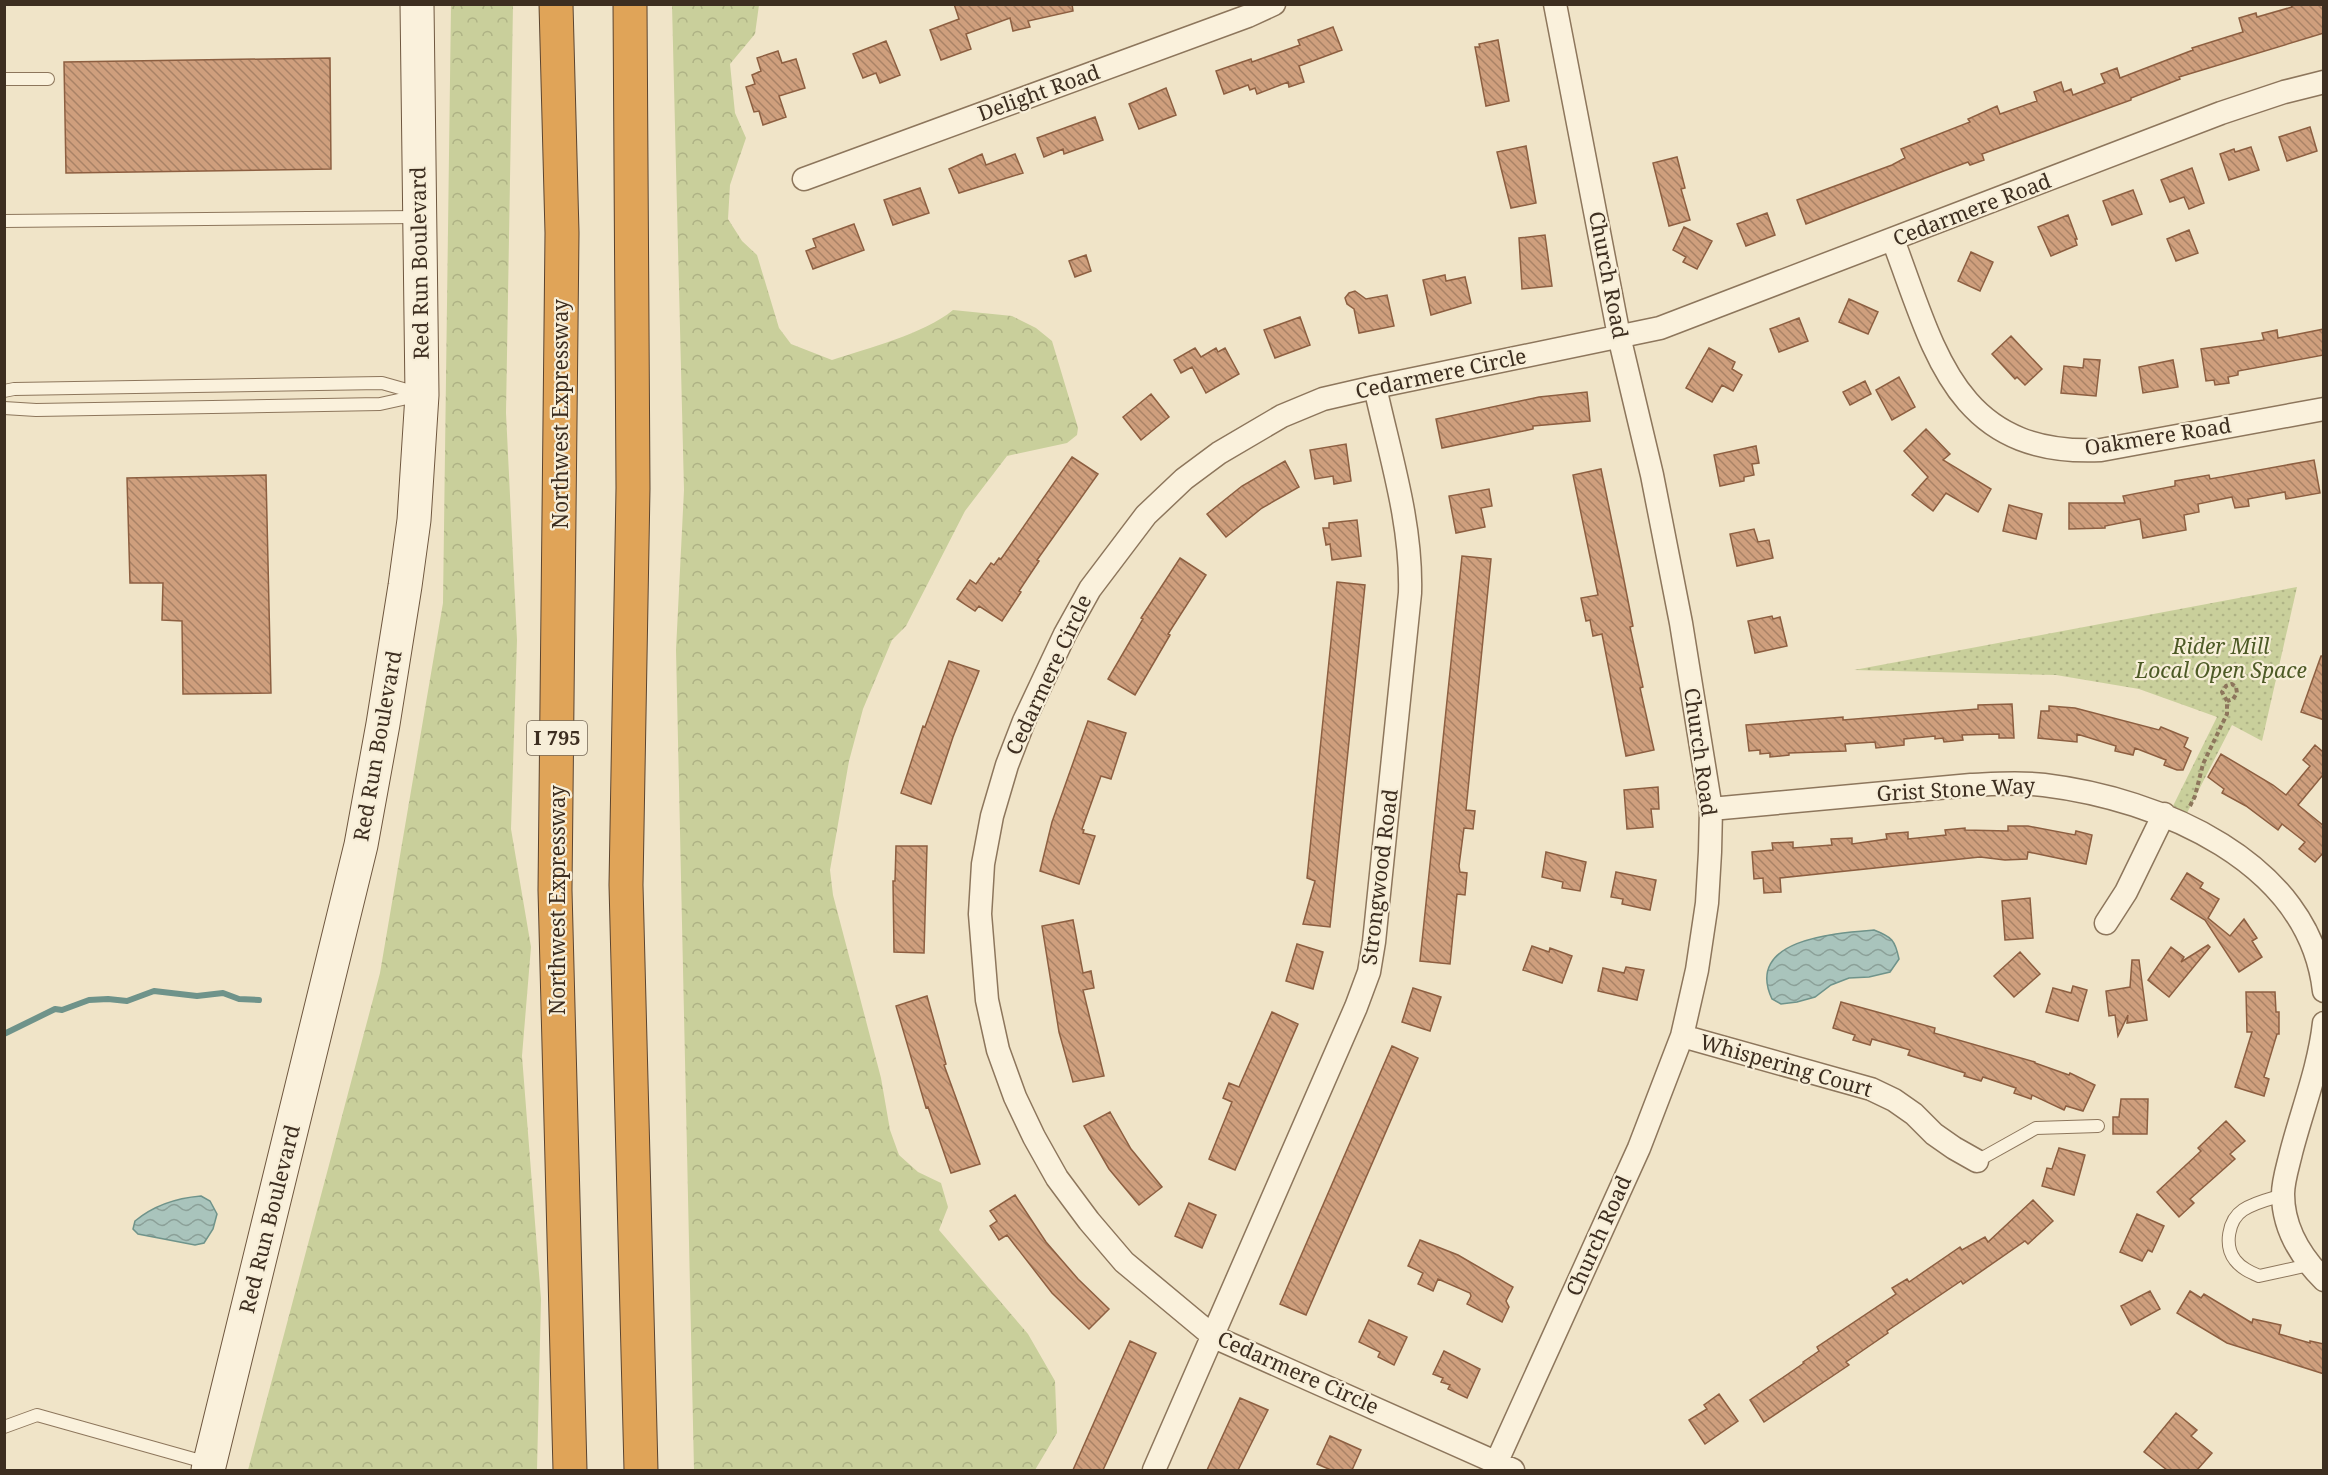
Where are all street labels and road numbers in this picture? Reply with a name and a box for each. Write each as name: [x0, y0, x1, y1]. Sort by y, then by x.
street label: Delight Road: [974, 57, 1104, 127]
street label: Red Run Boulevard: [403, 166, 435, 360]
street label: Cedarmere Road: [1889, 166, 2055, 252]
street label: Church Road: [1583, 209, 1635, 341]
street label: Northwest Expressway: [546, 299, 574, 529]
street label: Cedarmere Circle: [1353, 341, 1529, 405]
street label: Oakmere Road: [2083, 411, 2233, 461]
street label: Cedarmere Circle: [999, 590, 1098, 759]
street label: Red Run Boulevard: [346, 648, 408, 843]
street label: Church Road: [1678, 686, 1724, 818]
road number: I 795: [527, 721, 587, 755]
street label: Grist Stone Way: [1876, 771, 2036, 807]
street label: Northwest Expressway: [543, 785, 571, 1015]
street label: Strongwood Road: [1354, 787, 1404, 966]
street label: Whispering Court: [1697, 1027, 1876, 1103]
street label: Red Run Boulevard: [232, 1122, 306, 1316]
street label: Church Road: [1559, 1171, 1637, 1300]
street label: Cedarmere Circle: [1213, 1324, 1384, 1420]

